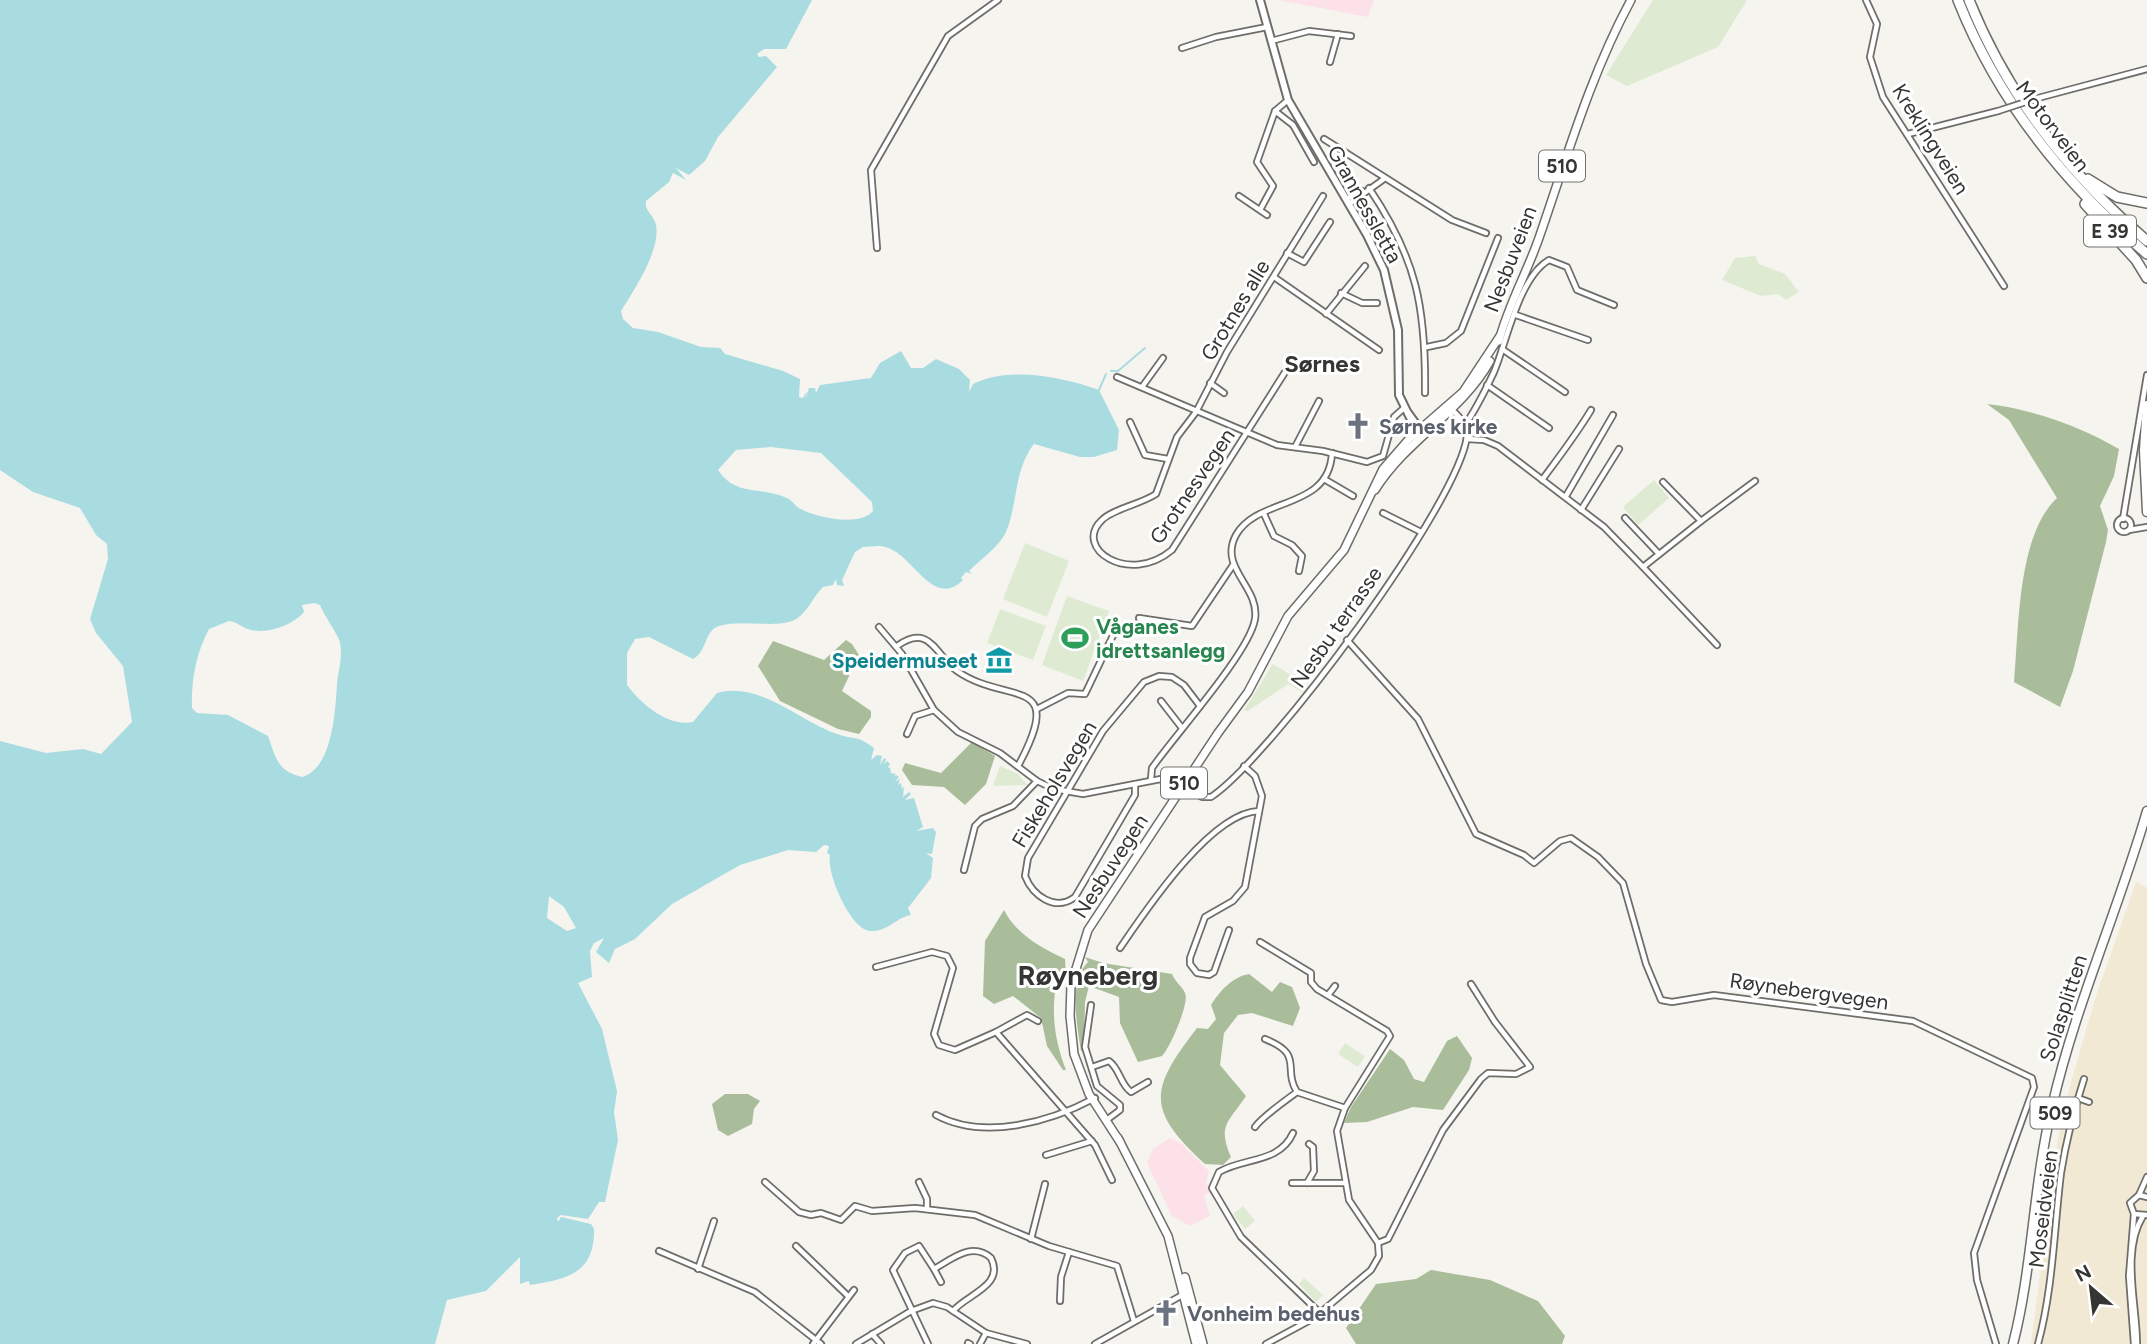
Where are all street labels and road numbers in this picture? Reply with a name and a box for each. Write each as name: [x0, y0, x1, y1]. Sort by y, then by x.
street label: Motorveien: [2011, 76, 2095, 176]
street label: Kreklingveien: [1887, 79, 1975, 199]
street label: Grannessletta: [1322, 141, 1408, 267]
road number: 510: [1539, 150, 1585, 182]
street label: Nesbuveien: [1478, 202, 1542, 316]
road number: E 39: [2084, 216, 2136, 246]
street label: Grotnes alle: [1195, 255, 1275, 365]
street label: Grotnesvegen: [1144, 424, 1240, 548]
street label: Nesbu terrasse: [1285, 562, 1387, 692]
street label: Fiskeholsvegen: [1006, 716, 1102, 852]
road number: 510: [1161, 768, 1207, 798]
street label: Nesbuvegen: [1067, 809, 1153, 923]
street label: Solasplitten: [2034, 951, 2092, 1065]
street label: Røynebergvegen: [1728, 967, 1890, 1015]
road number: 509: [2030, 1098, 2080, 1128]
street label: Moseidveien: [2023, 1149, 2063, 1269]

